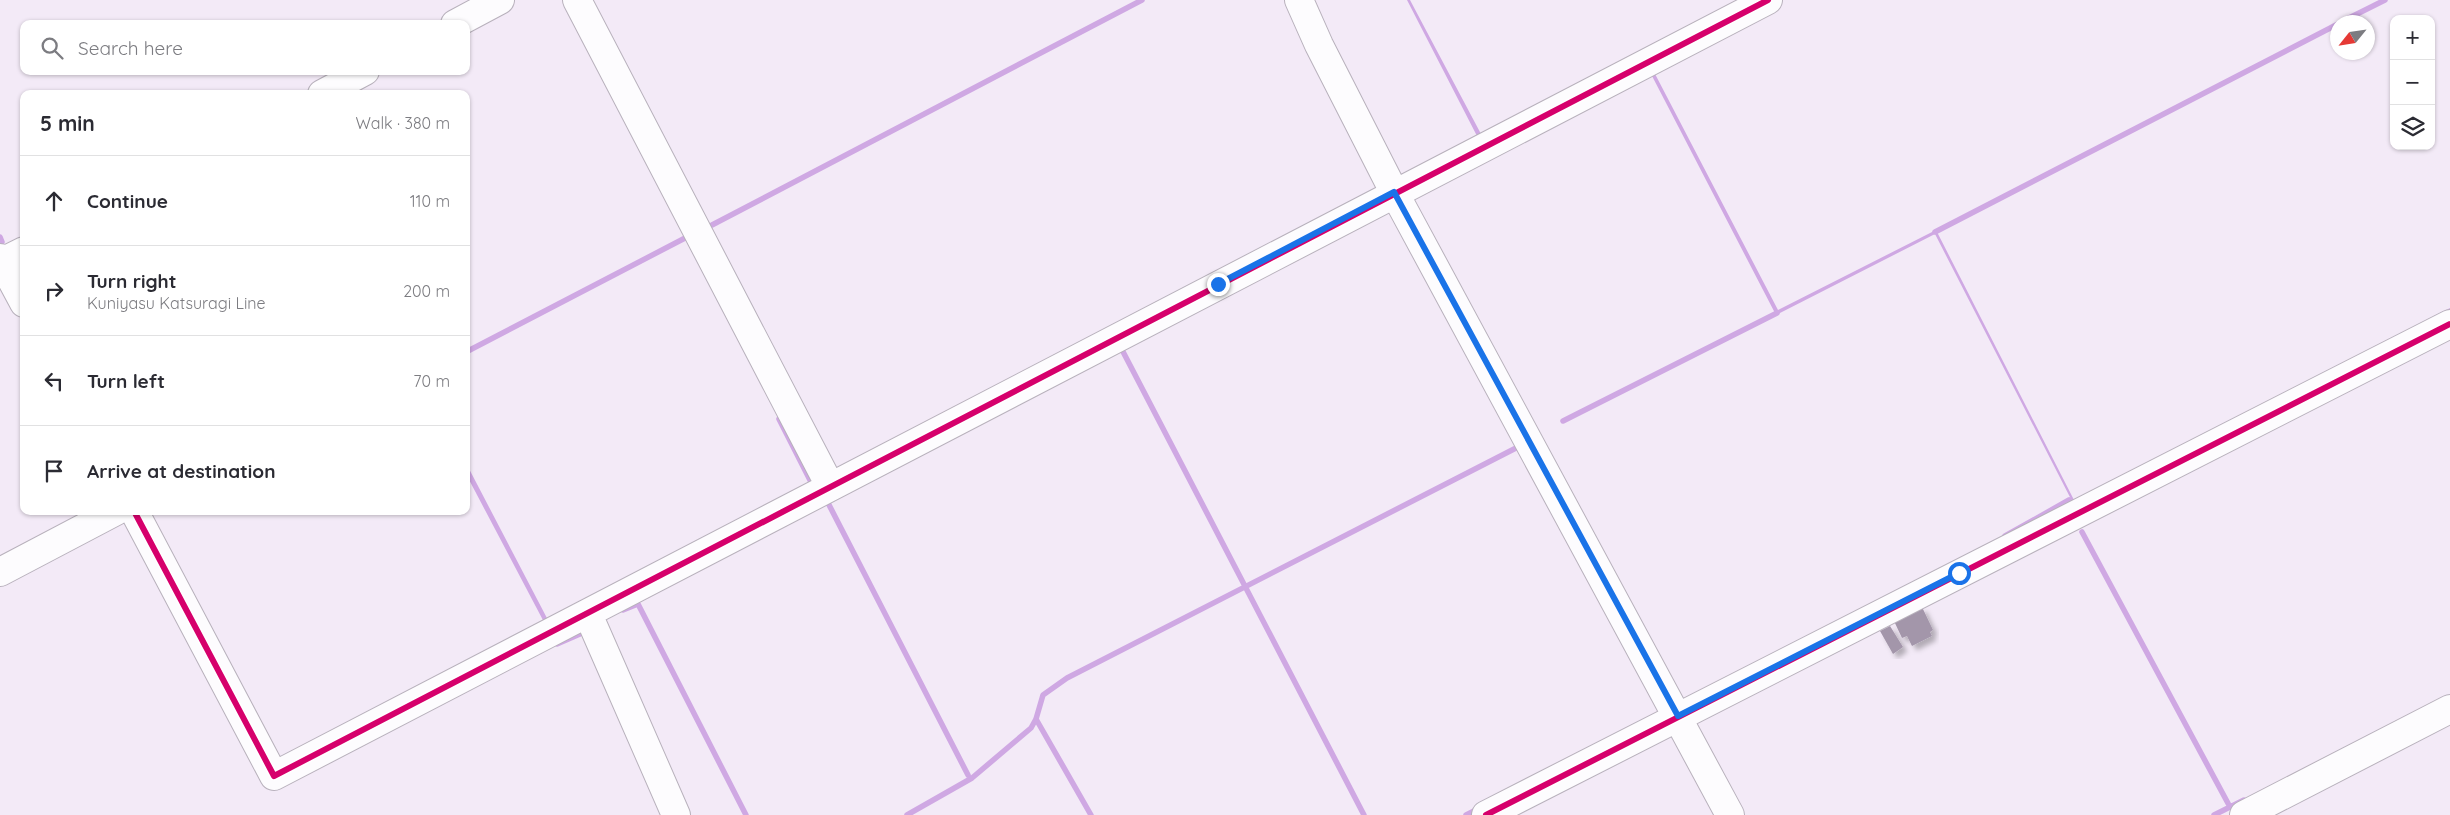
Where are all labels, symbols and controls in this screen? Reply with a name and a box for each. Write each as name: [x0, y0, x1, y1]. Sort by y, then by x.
north arrow: [2330, 15, 2375, 60]
map controls: [2390, 15, 2435, 150]
button: +: [2390, 15, 2435, 60]
search box: [20, 20, 470, 75]
icon: search: [38, 34, 66, 62]
text: Search here: [78, 36, 183, 60]
button: −: [2390, 60, 2435, 105]
button: layers: [2390, 105, 2435, 150]
text: 5 min: [40, 110, 95, 136]
text: Walk · 380 m: [355, 113, 450, 133]
icon: ahead: [40, 187, 68, 215]
text: Continue: [87, 189, 168, 213]
text: 110 m: [410, 191, 450, 211]
text: Turn right: [87, 269, 176, 293]
route end: [1207, 273, 1230, 296]
icon: right: [40, 277, 68, 305]
text: 200 m: [403, 281, 450, 301]
text: Kuniyasu Katsuragi Line: [87, 293, 266, 313]
icon: left: [40, 367, 68, 395]
text: Turn left: [87, 369, 165, 393]
text: 70 m: [413, 371, 450, 391]
icon: arrive: [40, 457, 68, 485]
text: Arrive at destination: [87, 459, 276, 483]
route start: [1948, 562, 1971, 585]

